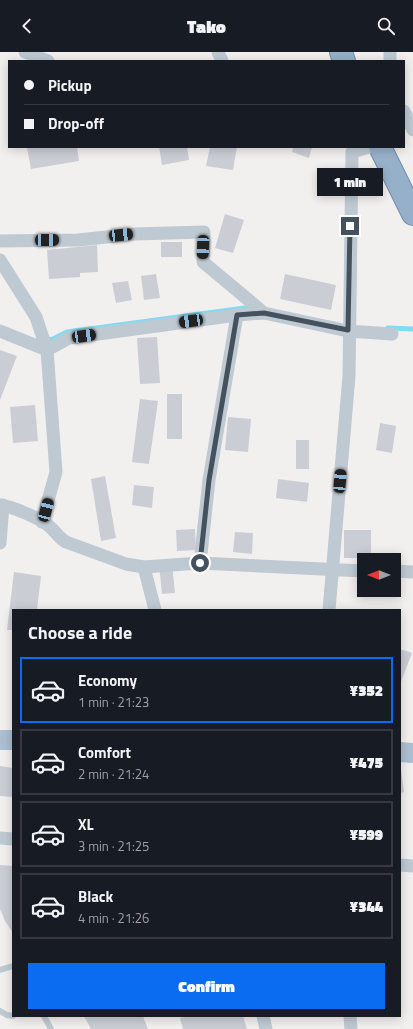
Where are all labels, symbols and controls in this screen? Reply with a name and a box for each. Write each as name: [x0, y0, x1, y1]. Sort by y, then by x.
text: Tako: [187, 13, 226, 40]
icon: back: [16, 15, 38, 37]
icon: search: [375, 15, 397, 37]
text: Pickup: [48, 74, 92, 97]
text: Drop-off: [48, 112, 104, 135]
callout: 1 min: [317, 168, 383, 196]
text: 1 min: [334, 172, 366, 192]
route end: [341, 217, 359, 235]
car: [108, 228, 134, 242]
car: [35, 234, 59, 246]
car: [197, 235, 209, 259]
car: [178, 313, 204, 329]
car: [71, 328, 97, 344]
car: [333, 469, 347, 493]
car: [37, 497, 55, 523]
north arrow: [357, 553, 401, 597]
map controls: [357, 553, 401, 597]
route start: [191, 554, 209, 572]
text: Choose a ride: [28, 619, 132, 646]
text: Economy: [78, 669, 137, 692]
icon: car: [30, 672, 66, 708]
text: ¥352: [350, 679, 383, 702]
text: 1 min · 21:23: [78, 692, 149, 712]
text: Comfort: [78, 741, 131, 764]
icon: car: [30, 744, 66, 780]
text: ¥475: [350, 751, 383, 774]
text: 2 min · 21:24: [78, 764, 149, 784]
text: XL: [78, 813, 94, 836]
icon: car: [30, 816, 66, 852]
text: ¥599: [350, 823, 383, 846]
text: 3 min · 21:25: [78, 836, 149, 856]
text: Black: [78, 885, 113, 908]
icon: car: [30, 888, 66, 924]
text: ¥344: [350, 895, 383, 918]
text: 4 min · 21:26: [78, 908, 149, 928]
button: Confirm: [28, 963, 385, 1009]

